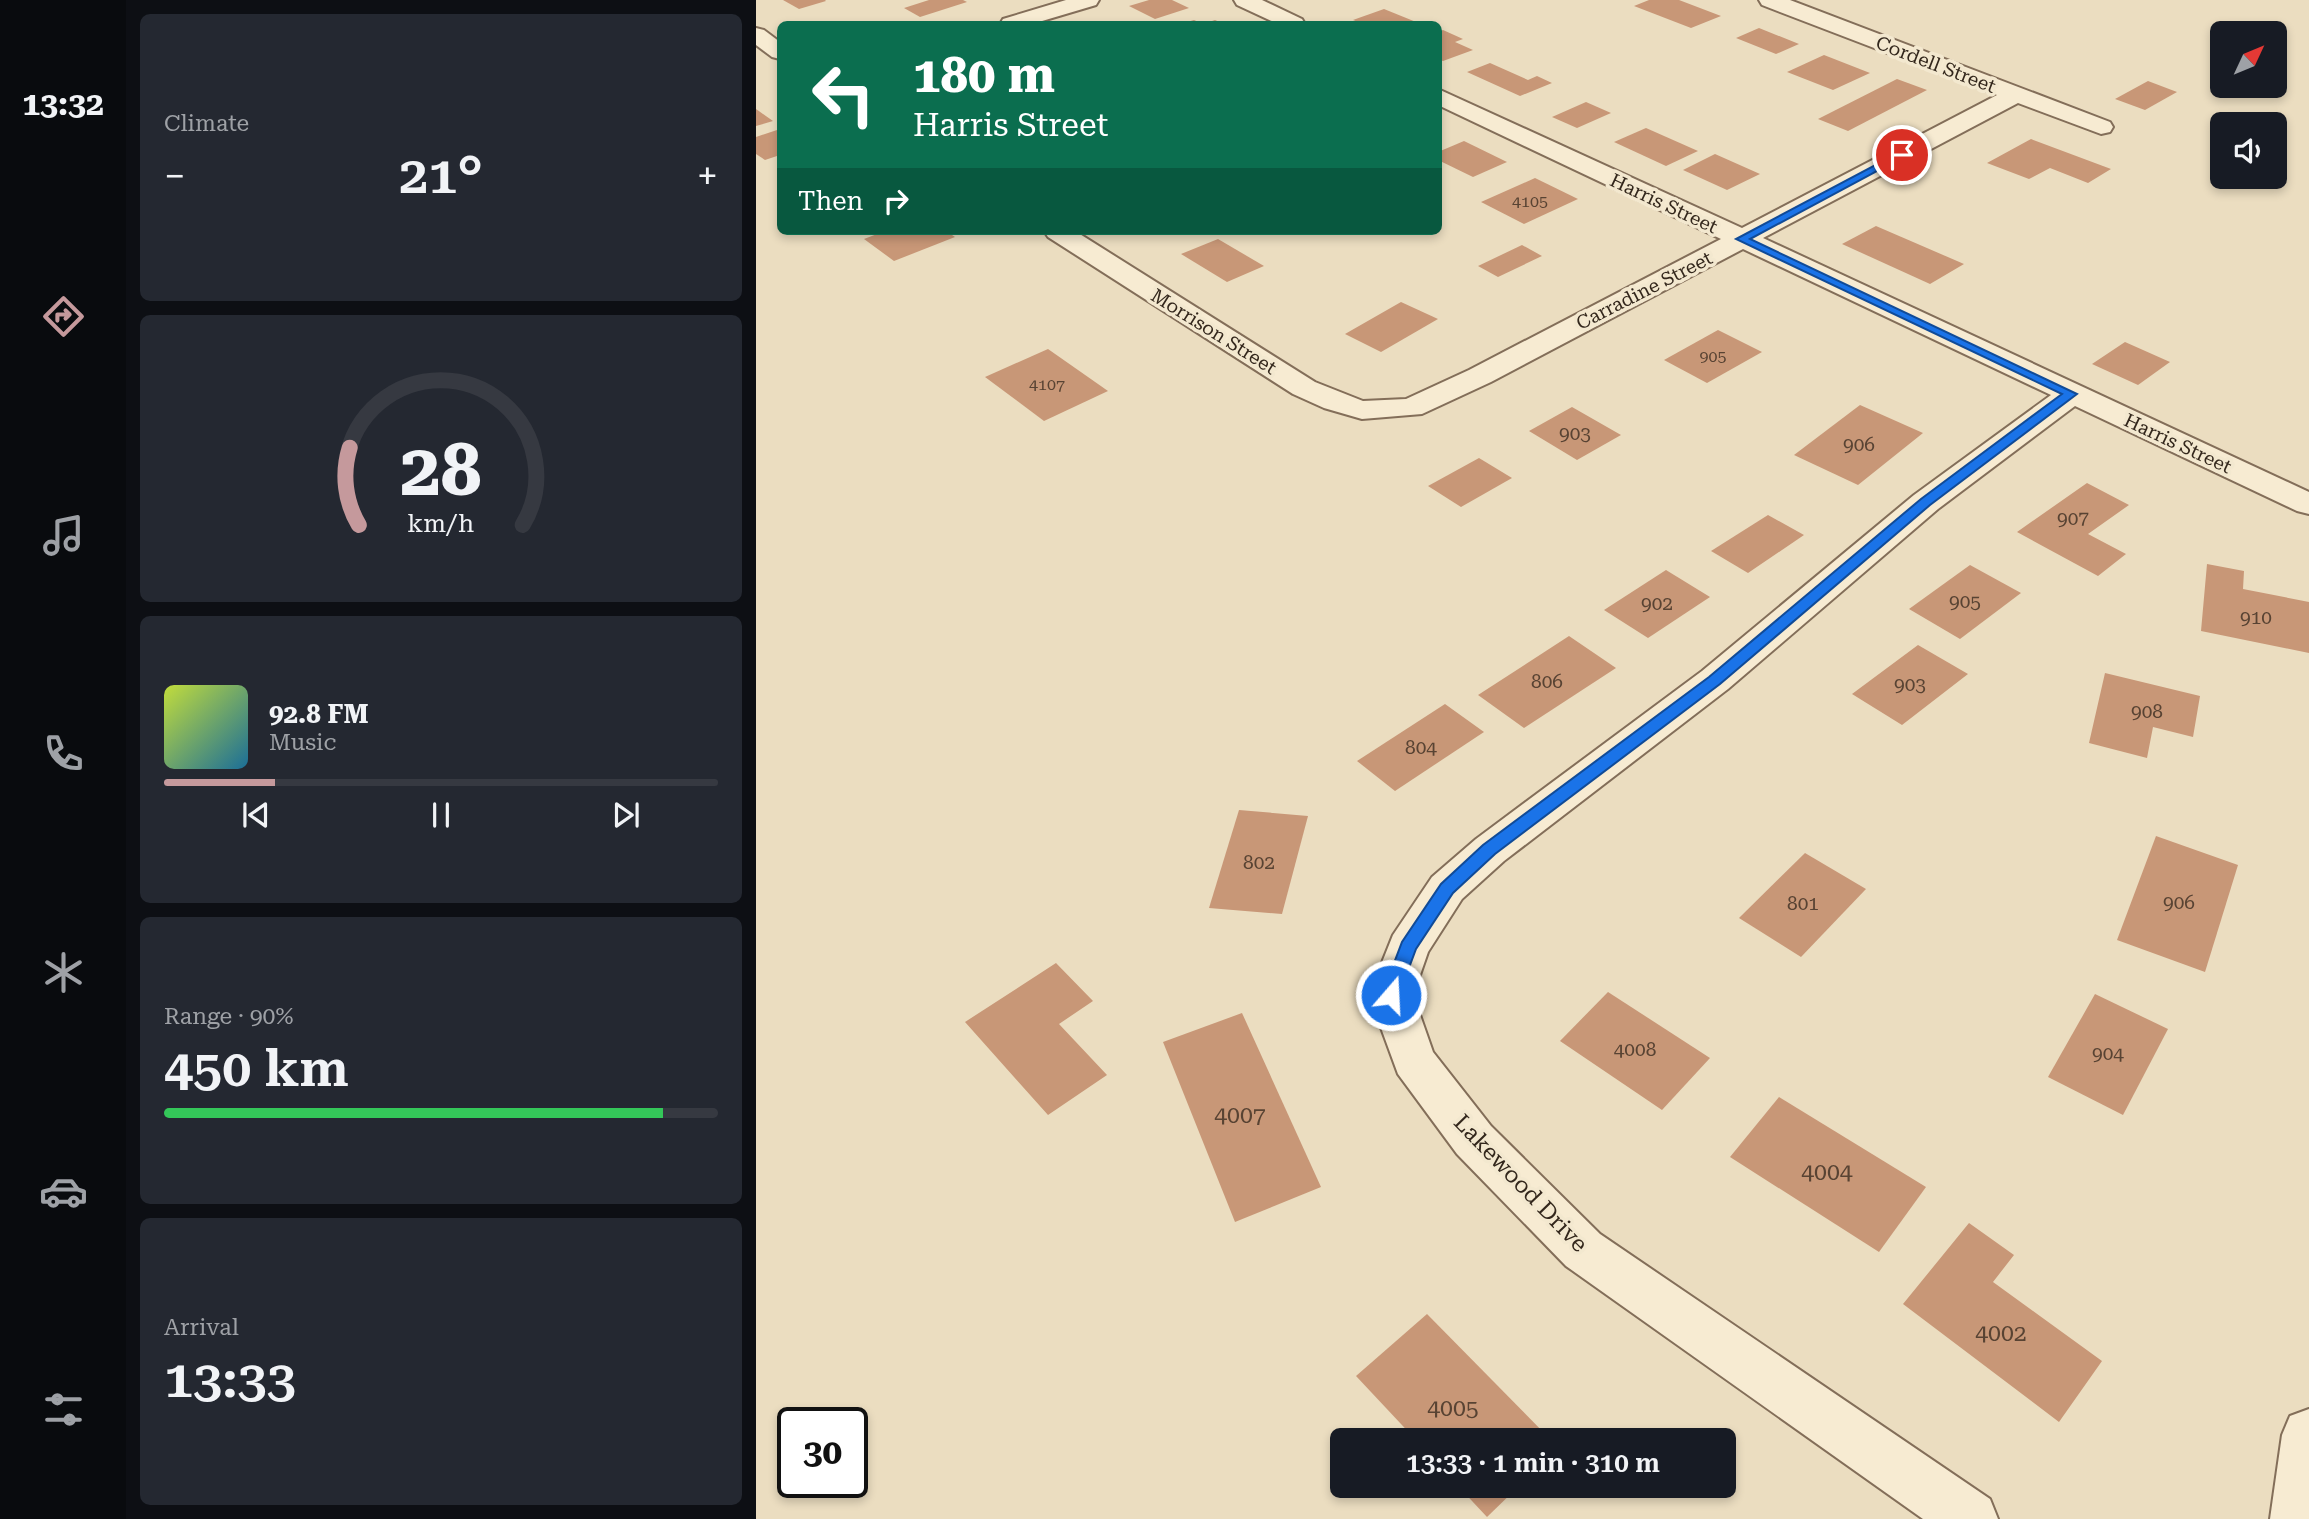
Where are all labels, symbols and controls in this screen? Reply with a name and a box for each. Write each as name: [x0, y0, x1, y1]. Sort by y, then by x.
north arrow: [2210, 21, 2287, 98]
map controls: [2210, 21, 2287, 189]
street label: Cordell Street: [1873, 31, 1999, 98]
text: 180 m: [913, 47, 1055, 104]
icon: left: [798, 49, 889, 140]
text: 13:32: [22, 85, 104, 123]
text: Harris Street: [913, 106, 1108, 144]
text: Climate: [164, 110, 249, 137]
button: sound: [2210, 112, 2287, 189]
pin: [1872, 125, 1932, 185]
icon: arrive: [1883, 136, 1921, 174]
text: 21°: [399, 145, 483, 206]
text: −: [164, 154, 185, 198]
text: +: [697, 154, 718, 198]
street label: Harris Street: [1606, 169, 1721, 238]
icon: right: [877, 182, 915, 220]
text: Then: [798, 186, 863, 216]
house number: 4105: [1512, 192, 1548, 211]
street label: Carradine Street: [1572, 246, 1716, 335]
street label: Morrison Street: [1147, 284, 1281, 379]
icon: directions: [39, 292, 88, 341]
house number: 905: [1700, 347, 1726, 366]
house number: 4107: [1029, 375, 1065, 394]
street label: Harris Street: [2120, 409, 2235, 478]
house number: 903: [1559, 422, 1591, 445]
text: 28: [400, 428, 482, 513]
house number: 906: [1843, 433, 1875, 456]
house number: 907: [2057, 507, 2089, 530]
text: km/h: [408, 508, 474, 537]
icon: music: [39, 511, 88, 560]
house number: 905: [1949, 590, 1981, 613]
house number: 902: [1641, 592, 1673, 615]
house number: 910: [2240, 606, 2272, 629]
house number: 806: [1531, 670, 1563, 693]
house number: 903: [1894, 673, 1926, 696]
text: 92.8 FM: [269, 699, 369, 729]
house number: 908: [2131, 700, 2163, 723]
icon: phone: [39, 729, 88, 778]
text: Music: [269, 729, 336, 756]
house number: 804: [1405, 736, 1437, 759]
icon: previous: [237, 796, 275, 834]
icon: pause: [422, 796, 460, 834]
icon: next: [607, 796, 645, 834]
house number: 802: [1243, 851, 1275, 874]
house number: 906: [2163, 891, 2195, 914]
house number: 801: [1787, 892, 1819, 915]
icon: climate: [39, 948, 88, 997]
position arrow: [1354, 958, 1428, 1032]
text: Range · 90%: [164, 1003, 293, 1030]
text: 450 km: [164, 1038, 349, 1099]
house number: 4008: [1614, 1038, 1656, 1061]
house number: 904: [2092, 1042, 2124, 1065]
house number: 4007: [1214, 1102, 1266, 1129]
street label: Lakewood Drive: [1448, 1109, 1593, 1258]
house number: 4004: [1801, 1159, 1853, 1186]
icon: car: [39, 1167, 88, 1216]
text: Arrival: [164, 1314, 239, 1341]
house number: 4002: [1975, 1320, 2027, 1347]
text: 13:33: [164, 1349, 296, 1410]
icon: filters: [39, 1385, 88, 1434]
house number: 4005: [1427, 1395, 1479, 1422]
speed limit sign: 30: [777, 1407, 868, 1498]
text: 13:33 · 1 min · 310 m: [1406, 1448, 1660, 1478]

